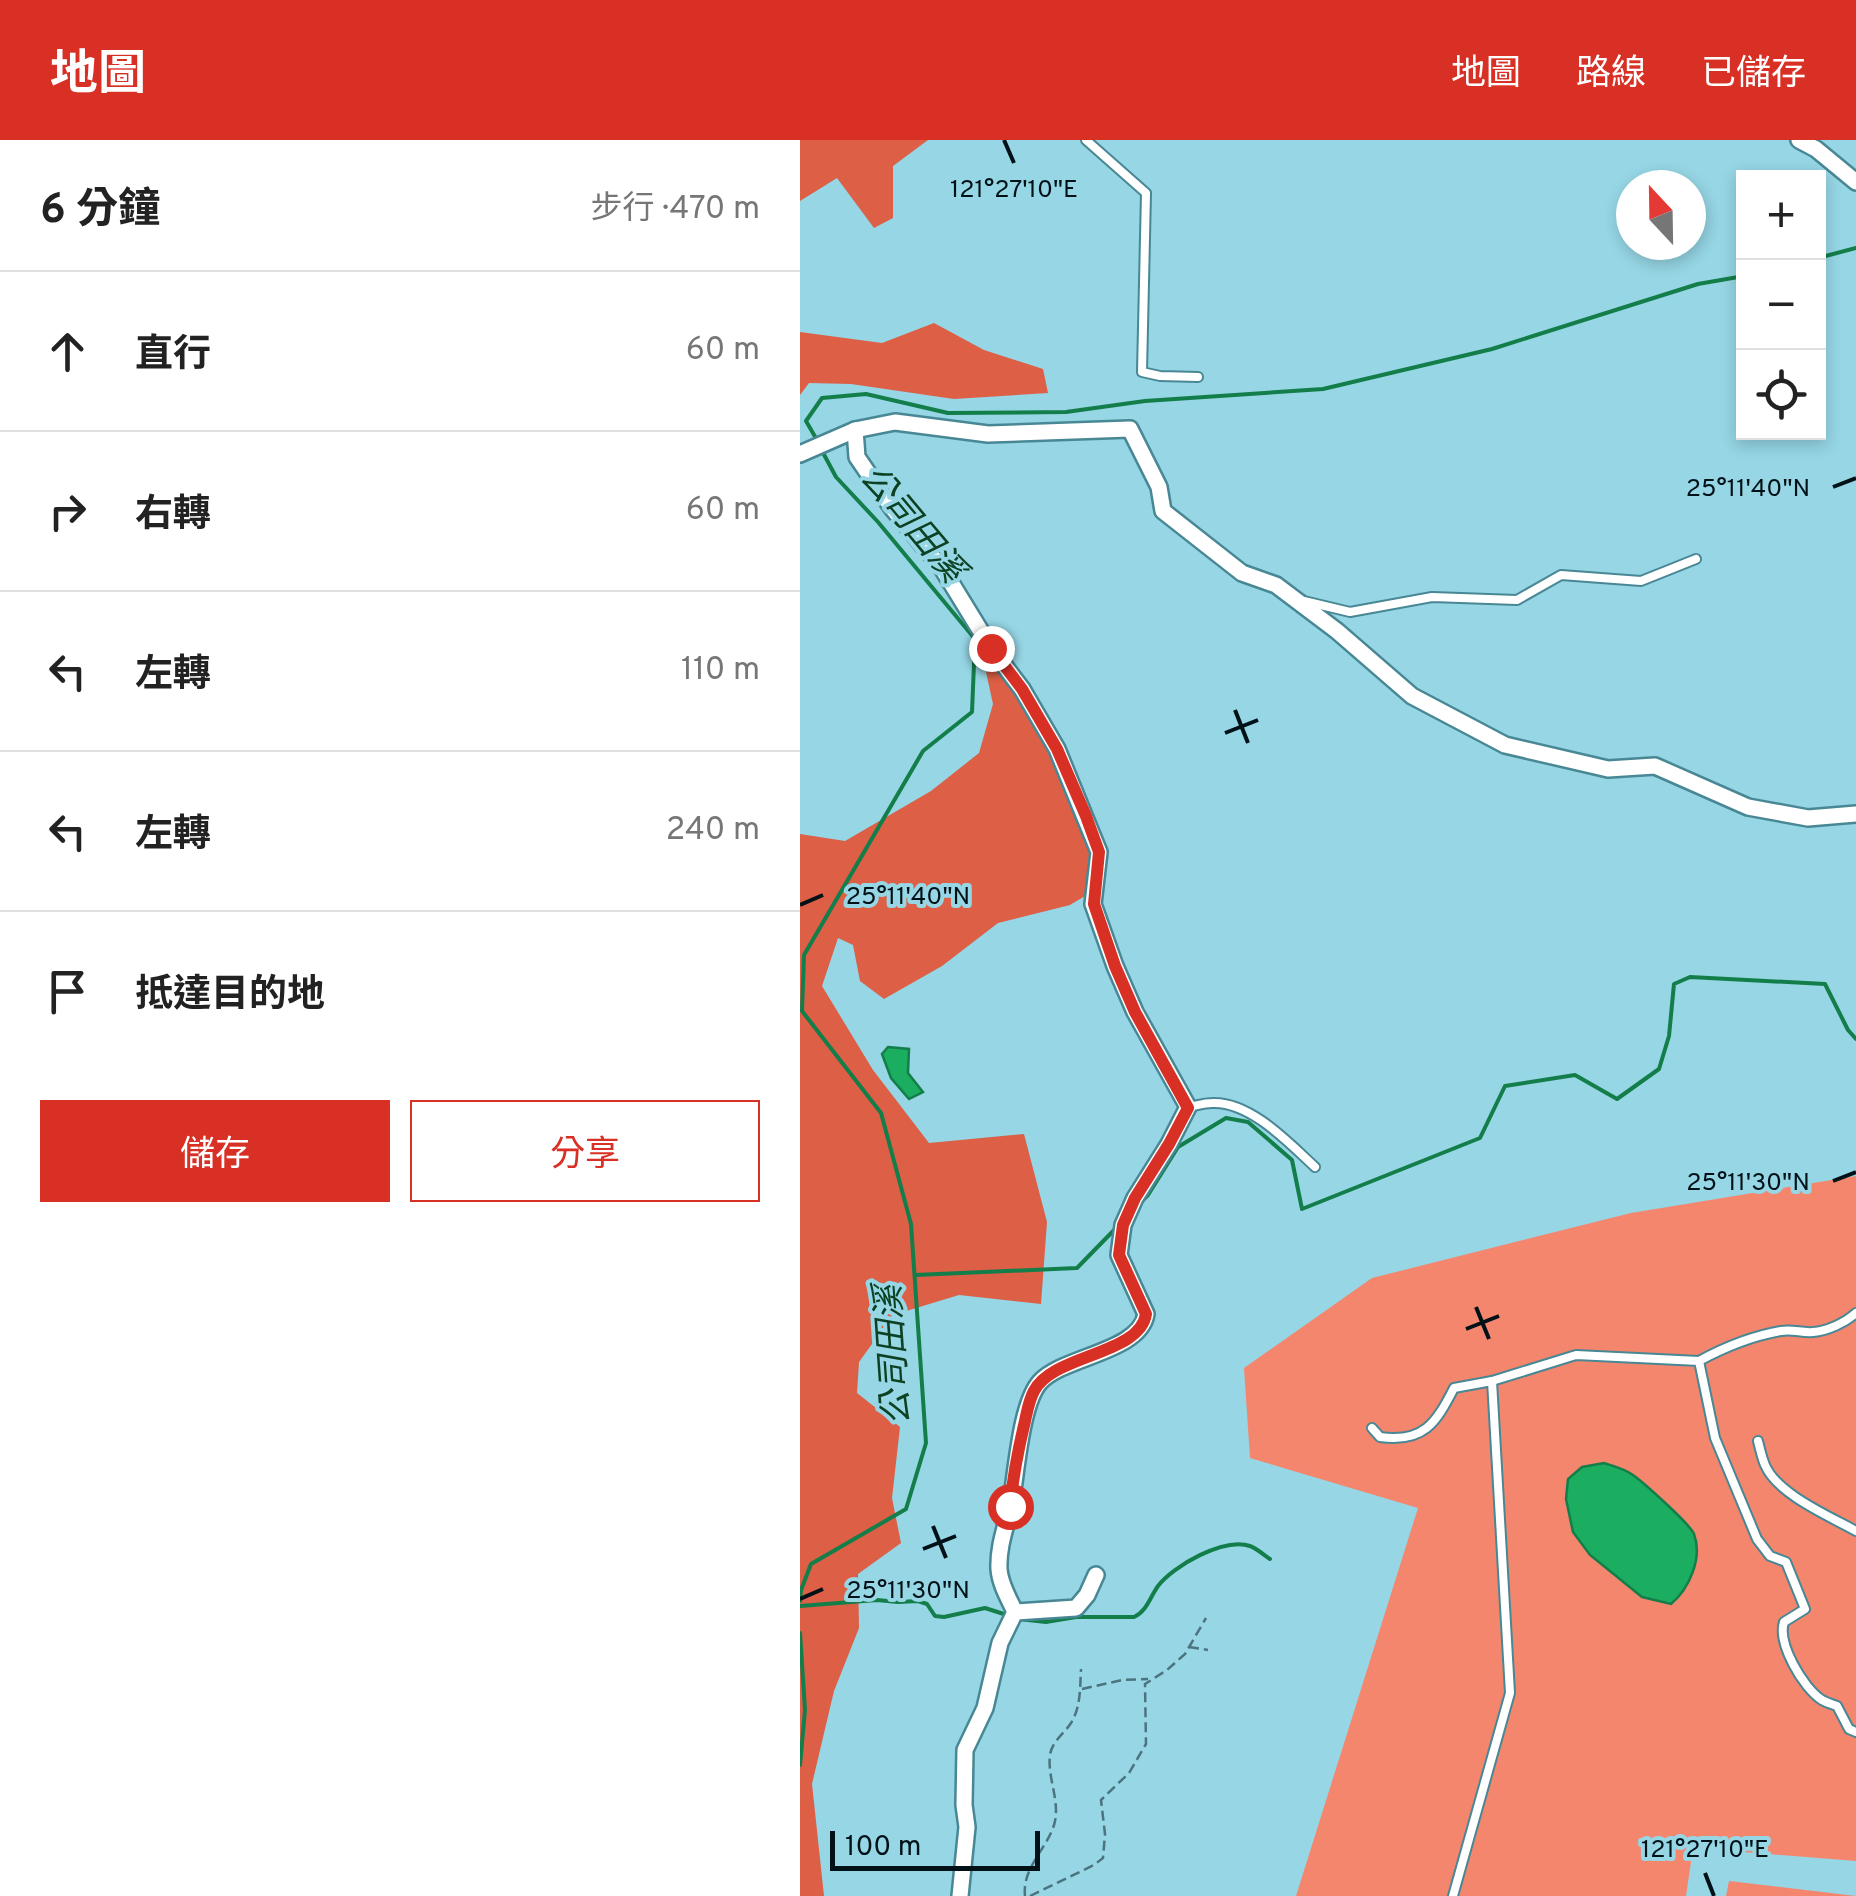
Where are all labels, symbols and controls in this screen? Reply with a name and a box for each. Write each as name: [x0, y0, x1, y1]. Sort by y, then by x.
text: 地圖: [50, 47, 146, 107]
text: 地圖: [1451, 53, 1521, 97]
text: 路線: [1576, 53, 1646, 97]
text: 已儲存: [1701, 53, 1806, 97]
north arrow: [1616, 170, 1706, 260]
map controls: [1736, 170, 1826, 440]
button: +: [1736, 170, 1826, 260]
text: 121°27'10"E: [950, 175, 1078, 207]
text: 6 分鐘: [40, 185, 160, 238]
text: 步行 · 470 m: [590, 190, 760, 230]
button: −: [1736, 260, 1826, 350]
icon: ahead: [40, 324, 95, 379]
text: 60 m: [686, 331, 760, 371]
text: 直行: [135, 332, 211, 381]
button: locate: [1736, 350, 1826, 440]
water label: 公司田溪: [849, 457, 976, 597]
text: 25°11'40"N: [1686, 474, 1810, 506]
icon: right: [40, 484, 95, 539]
text: 60 m: [686, 491, 760, 531]
text: 右轉: [135, 492, 211, 541]
route end: [969, 626, 1015, 672]
icon: left: [40, 644, 95, 699]
text: 110 m: [681, 651, 760, 691]
text: 左轉: [135, 652, 211, 701]
icon: left: [40, 804, 95, 859]
text: 240 m: [666, 811, 760, 851]
text: 左轉: [135, 812, 211, 861]
text: 25°11'40"N: [846, 882, 970, 914]
icon: arrive: [40, 964, 95, 1019]
text: 抵達目的地: [135, 972, 325, 1021]
button: 儲存: [40, 1100, 390, 1202]
button: 分享: [410, 1100, 760, 1202]
text: 25°11'30"N: [1686, 1168, 1810, 1200]
water label: 公司田溪: [868, 1279, 922, 1426]
route start: [988, 1484, 1034, 1530]
text: 25°11'30"N: [846, 1576, 970, 1608]
scale bar: [830, 1826, 1040, 1870]
text: 100 m: [845, 1830, 921, 1866]
text: 121°27'10"E: [1641, 1835, 1769, 1867]

